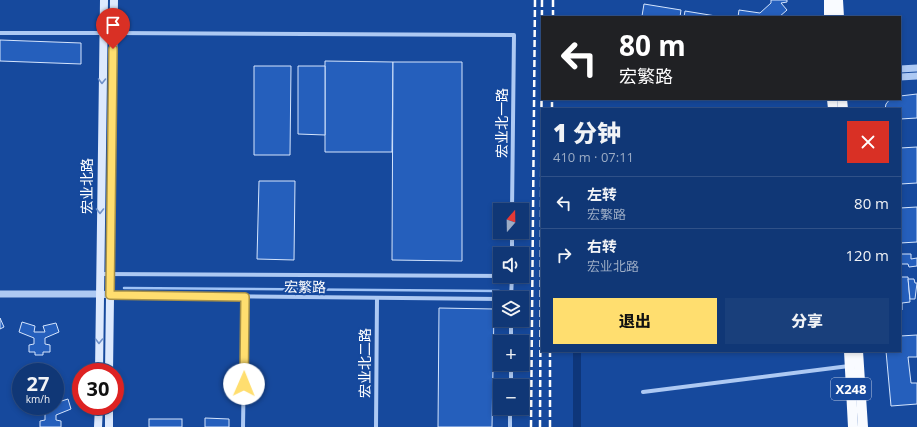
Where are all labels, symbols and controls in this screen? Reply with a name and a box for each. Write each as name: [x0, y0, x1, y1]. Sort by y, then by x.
pin: [96, 8, 130, 49]
icon: arrive: [102, 14, 124, 36]
text: 80 m: [619, 26, 686, 64]
icon: left: [553, 32, 605, 84]
text: 宏繁路: [619, 64, 673, 88]
one-way arrow: [98, 78, 106, 84]
street label: 宏业北一路: [492, 88, 511, 158]
text: 1 分钟: [553, 116, 621, 149]
button: close: [847, 121, 889, 163]
text: 410 m · 07:11: [553, 148, 634, 166]
street label: 宏业北路: [77, 158, 96, 214]
text: 左转: [587, 184, 617, 204]
icon: left: [553, 192, 575, 214]
text: 80 m: [854, 193, 889, 213]
north arrow: [493, 203, 529, 239]
map controls: [493, 203, 529, 415]
text: 宏繁路: [587, 205, 626, 223]
one-way arrow: [96, 208, 104, 214]
text: 右转: [587, 236, 617, 256]
icon: right: [553, 244, 575, 266]
text: 120 m: [845, 245, 889, 265]
button: sound: [493, 247, 529, 283]
text: 宏业北路: [587, 257, 639, 275]
street label: 宏繁路: [284, 277, 326, 296]
button: layers: [493, 291, 529, 327]
button: 退出: [553, 298, 717, 344]
button: 分享: [725, 298, 889, 344]
street label: 宏业北二路: [355, 328, 374, 398]
button: +: [493, 335, 529, 371]
one-way arrow: [95, 338, 103, 344]
speed limit sign: 30: [72, 363, 124, 415]
position arrow: [223, 363, 265, 405]
text: 27: [27, 370, 49, 397]
road number: X248: [831, 378, 871, 400]
button: −: [493, 379, 529, 415]
text: km/h: [26, 392, 50, 406]

